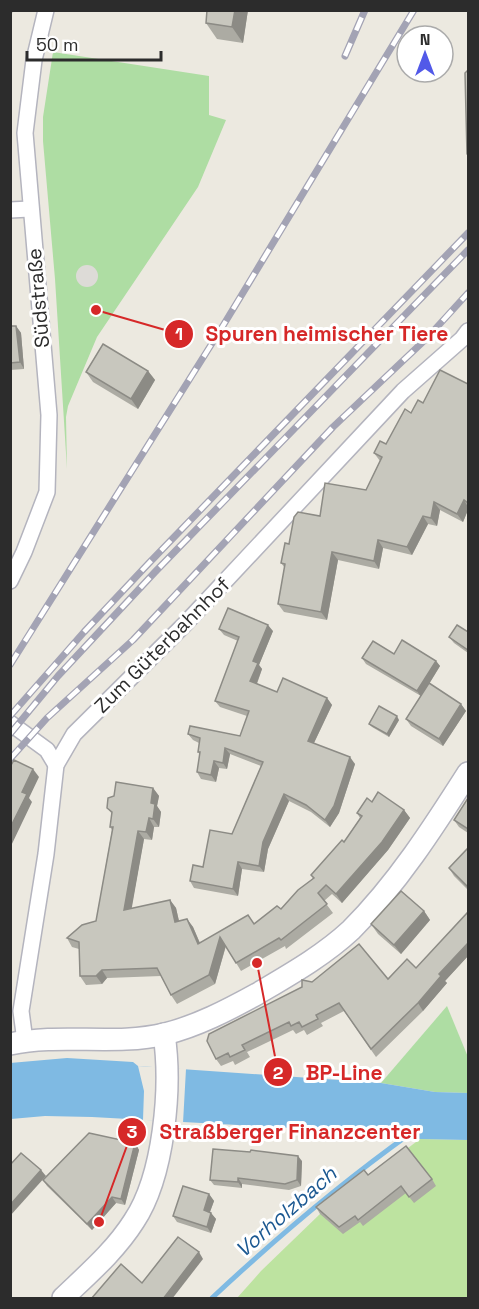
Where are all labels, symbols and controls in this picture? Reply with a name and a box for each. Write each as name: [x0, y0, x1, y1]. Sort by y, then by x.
scale bar: [27, 24, 160, 62]
north arrow: [395, 24, 455, 84]
text: N: [420, 29, 430, 50]
text: 50 m: [36, 33, 78, 56]
street label: Südstraße: [21, 247, 55, 349]
callout: Spuren heimischer Tiere: [164, 314, 461, 353]
text: Spuren heimischer Tiere: [206, 320, 448, 347]
text: 1: [175, 322, 183, 345]
street label: Zum Güterbahnhof: [89, 571, 236, 718]
callout: BP-Line: [263, 1053, 394, 1092]
text: BP-Line: [305, 1059, 383, 1086]
text: 2: [273, 1061, 284, 1084]
callout: Straßberger Finanzcenter: [117, 1112, 432, 1151]
text: Straßberger Finanzcenter: [159, 1118, 421, 1145]
text: 3: [127, 1120, 138, 1143]
water label: Vorholzbach: [229, 1159, 343, 1263]

